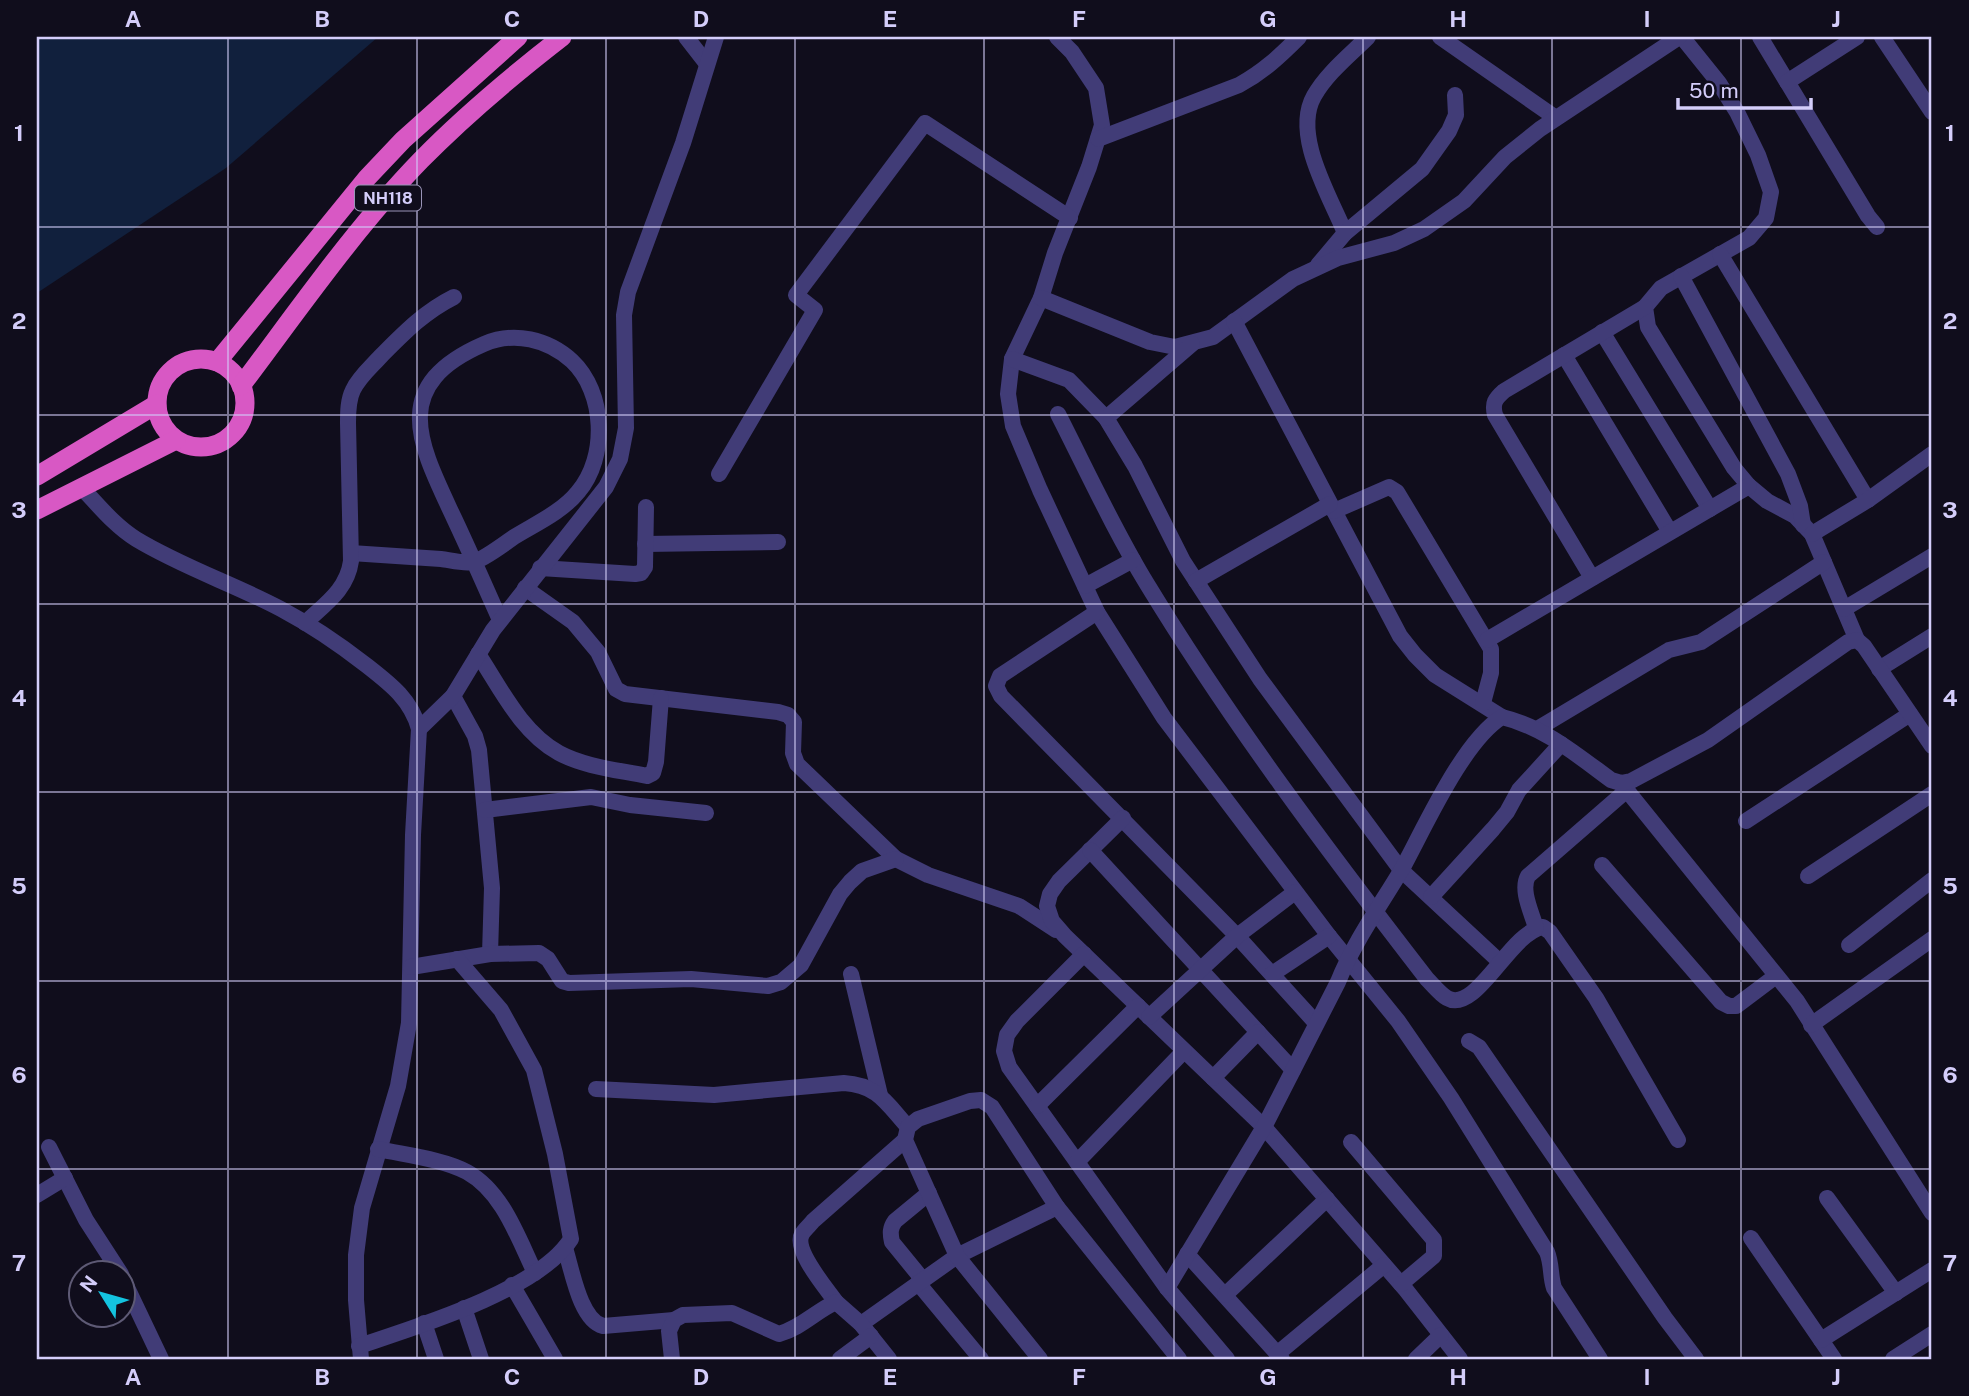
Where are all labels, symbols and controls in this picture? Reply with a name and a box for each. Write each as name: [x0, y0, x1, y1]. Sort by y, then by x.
text: A: [125, 5, 142, 32]
text: B: [314, 5, 330, 32]
text: C: [504, 5, 520, 32]
text: D: [693, 5, 709, 32]
text: E: [883, 5, 897, 32]
text: F: [1072, 5, 1086, 32]
text: G: [1259, 5, 1277, 32]
text: H: [1449, 5, 1467, 32]
text: I: [1643, 5, 1651, 32]
text: J: [1831, 5, 1841, 32]
scale bar: [1678, 66, 1812, 110]
text: 50 m: [1689, 78, 1739, 103]
text: 1: [14, 119, 24, 146]
text: 1: [1945, 119, 1955, 146]
road number: NH118: [355, 186, 421, 210]
text: 2: [12, 307, 26, 334]
text: 2: [1943, 307, 1957, 334]
text: 3: [11, 496, 27, 523]
text: 3: [1942, 496, 1958, 523]
text: 4: [11, 684, 27, 711]
text: 4: [1942, 684, 1958, 711]
text: 5: [11, 872, 27, 899]
text: 5: [1942, 872, 1958, 899]
text: 6: [11, 1061, 27, 1088]
text: 6: [1942, 1061, 1958, 1088]
text: 7: [12, 1249, 26, 1276]
text: 7: [1943, 1249, 1957, 1276]
north arrow: [66, 1260, 136, 1330]
text: N: [75, 1271, 102, 1296]
text: A: [125, 1363, 142, 1390]
text: B: [314, 1363, 330, 1390]
text: C: [504, 1363, 520, 1390]
text: D: [693, 1363, 709, 1390]
text: E: [883, 1363, 897, 1390]
text: F: [1072, 1363, 1086, 1390]
text: G: [1259, 1363, 1277, 1390]
text: H: [1449, 1363, 1467, 1390]
text: I: [1643, 1363, 1651, 1390]
text: J: [1831, 1363, 1841, 1390]

